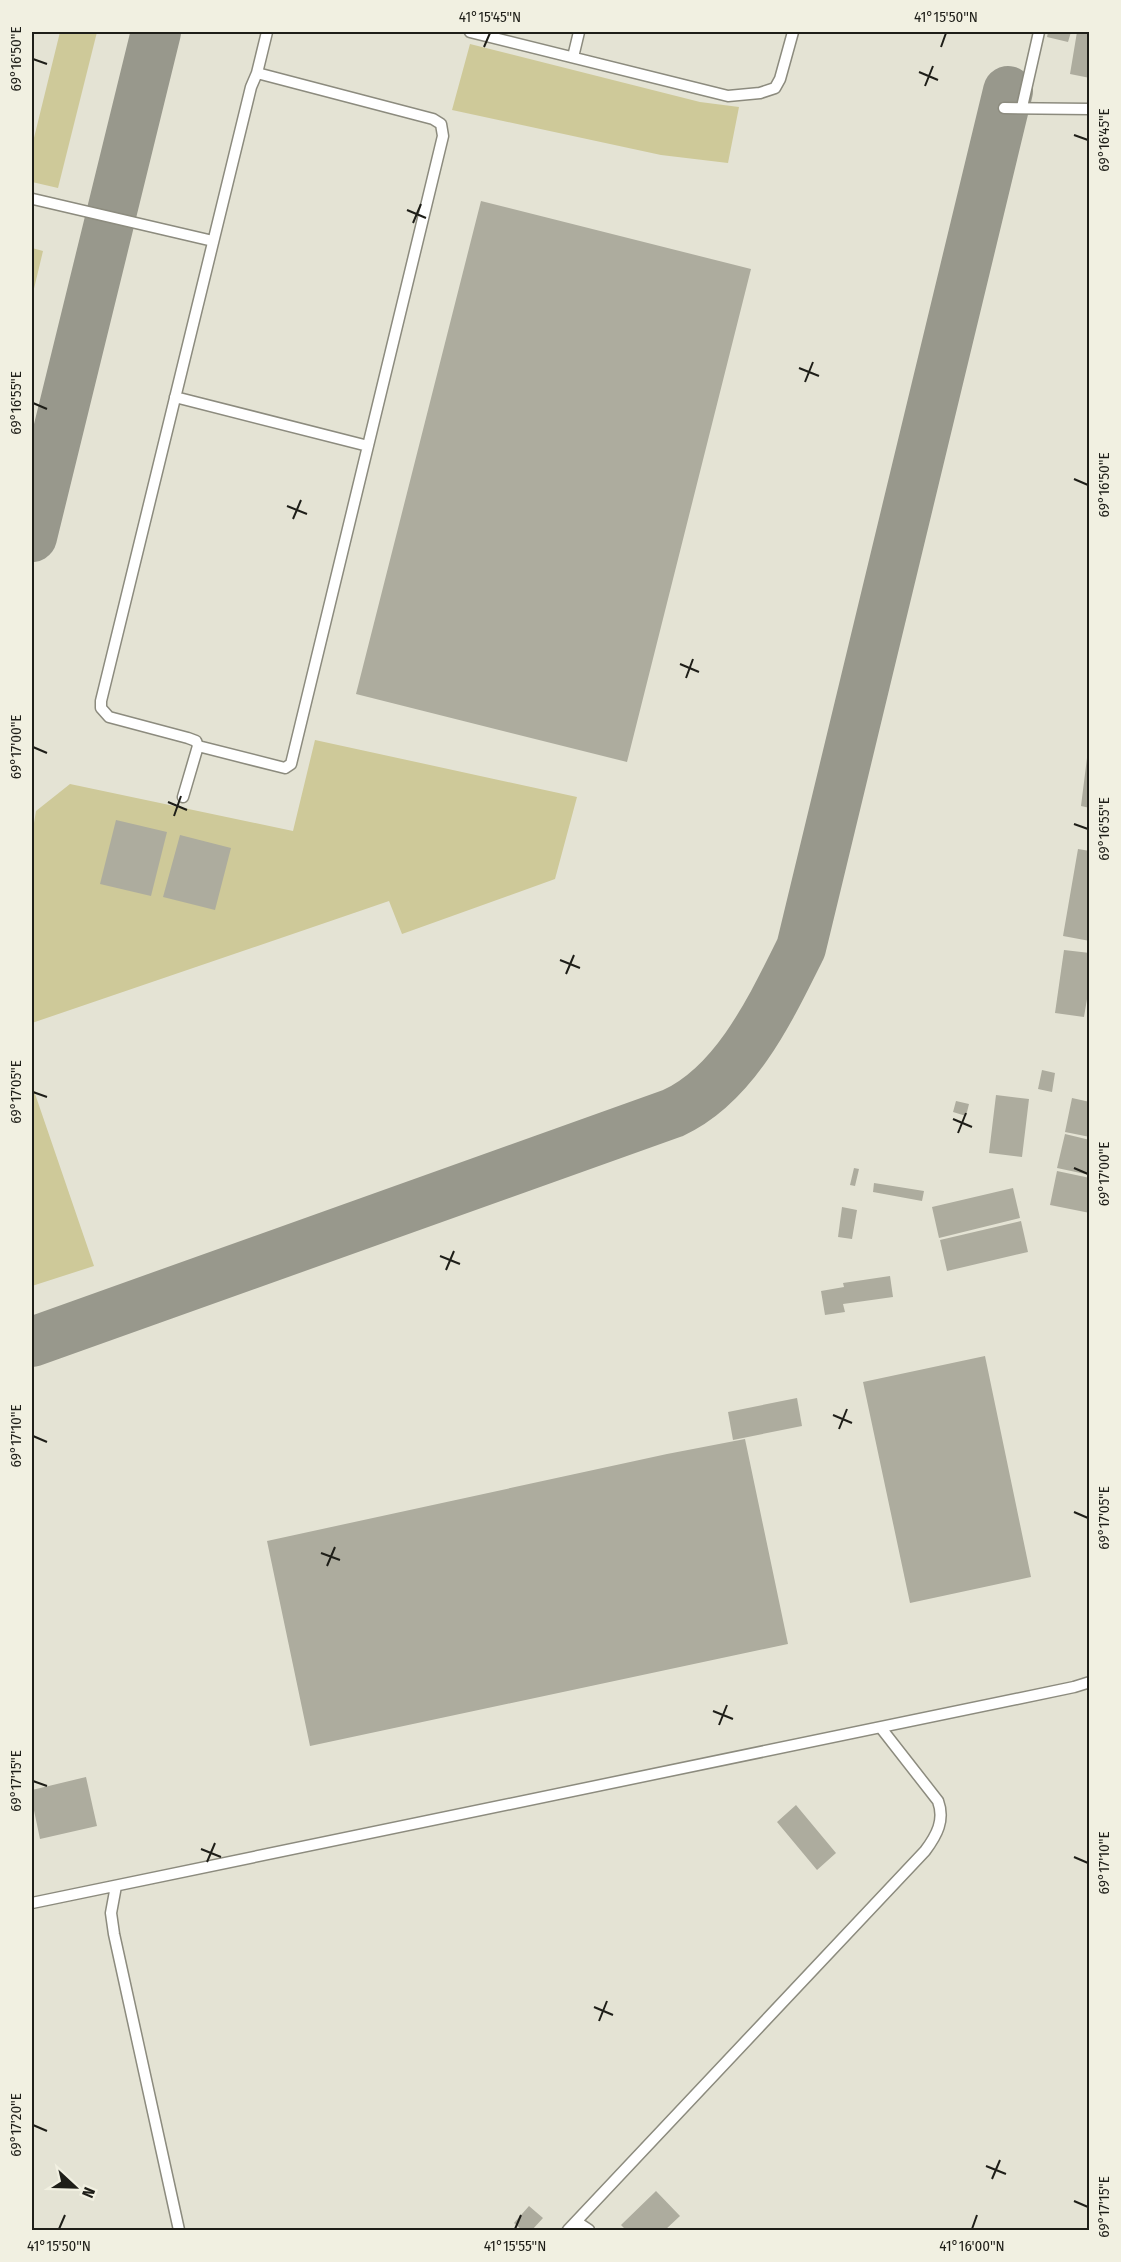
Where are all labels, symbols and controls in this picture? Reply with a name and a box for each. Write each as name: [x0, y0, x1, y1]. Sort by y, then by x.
text: 41°15'45"N: [459, 8, 521, 26]
text: 41°15'50"N: [914, 8, 978, 26]
text: 69°16'50"E: [7, 27, 25, 91]
text: 69°16'45"E: [1095, 108, 1113, 172]
text: 69°16'55"E: [7, 371, 25, 435]
text: 69°16'50"E: [1095, 453, 1113, 517]
text: 69°17'00"E: [7, 715, 25, 779]
text: 69°16'55"E: [1095, 797, 1113, 861]
text: 69°17'05"E: [7, 1060, 25, 1124]
text: 69°17'00"E: [1095, 1142, 1113, 1206]
text: 69°17'10"E: [7, 1405, 25, 1467]
text: 69°17'05"E: [1095, 1486, 1113, 1550]
text: 69°17'15"E: [7, 1750, 25, 1812]
text: 69°17'10"E: [1095, 1832, 1113, 1894]
text: 69°17'20"E: [7, 2093, 25, 2157]
north arrow: [45, 2157, 105, 2217]
text: 69°17'15"E: [1095, 2176, 1113, 2238]
text: N: [78, 2184, 99, 2200]
text: 41°15'50"N: [27, 2237, 91, 2255]
text: 41°15'55"N: [484, 2237, 546, 2255]
text: 41°16'00"N: [939, 2237, 1005, 2255]

